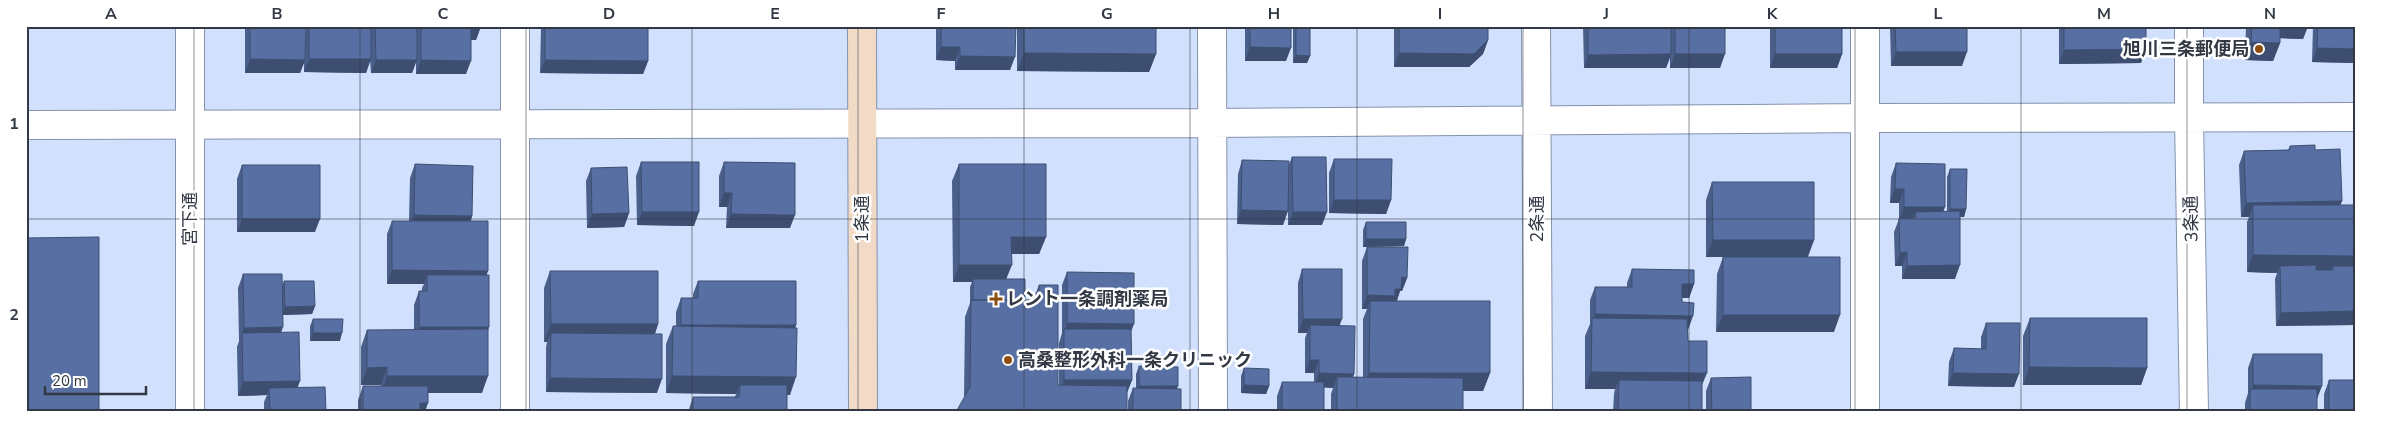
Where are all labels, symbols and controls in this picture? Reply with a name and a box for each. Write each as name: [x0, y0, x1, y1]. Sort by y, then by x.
text: A: [105, 3, 117, 25]
text: B: [271, 3, 283, 25]
text: C: [438, 3, 449, 25]
text: D: [603, 3, 615, 25]
text: E: [770, 3, 780, 25]
text: F: [937, 3, 946, 25]
text: G: [1101, 3, 1113, 25]
text: H: [1268, 3, 1280, 25]
text: I: [1438, 3, 1442, 25]
text: J: [1602, 3, 1609, 25]
text: K: [1767, 3, 1779, 25]
text: L: [1934, 3, 1943, 25]
text: M: [2097, 3, 2111, 25]
text: N: [2264, 3, 2276, 25]
place label: 旭川三条郵便局: [2123, 37, 2249, 61]
marker: 旭川三条郵便局: [2253, 43, 2265, 55]
text: 1: [9, 113, 19, 135]
street label: 宮下通: [178, 192, 202, 246]
street label: 3条通: [2179, 195, 2203, 243]
street label: 1条通: [850, 196, 874, 242]
street label: 2条通: [1525, 196, 1549, 242]
place label: レント一条調剤薬局: [1006, 287, 1168, 311]
marker: レント一条調剤薬局: [990, 293, 1002, 305]
text: 2: [9, 304, 19, 326]
place label: 高桑整形外科一条クリニック: [1018, 348, 1252, 372]
marker: 高桑整形外科一条クリニック: [1002, 354, 1014, 366]
scale bar: [45, 363, 146, 395]
text: 20 m: [52, 371, 87, 391]

